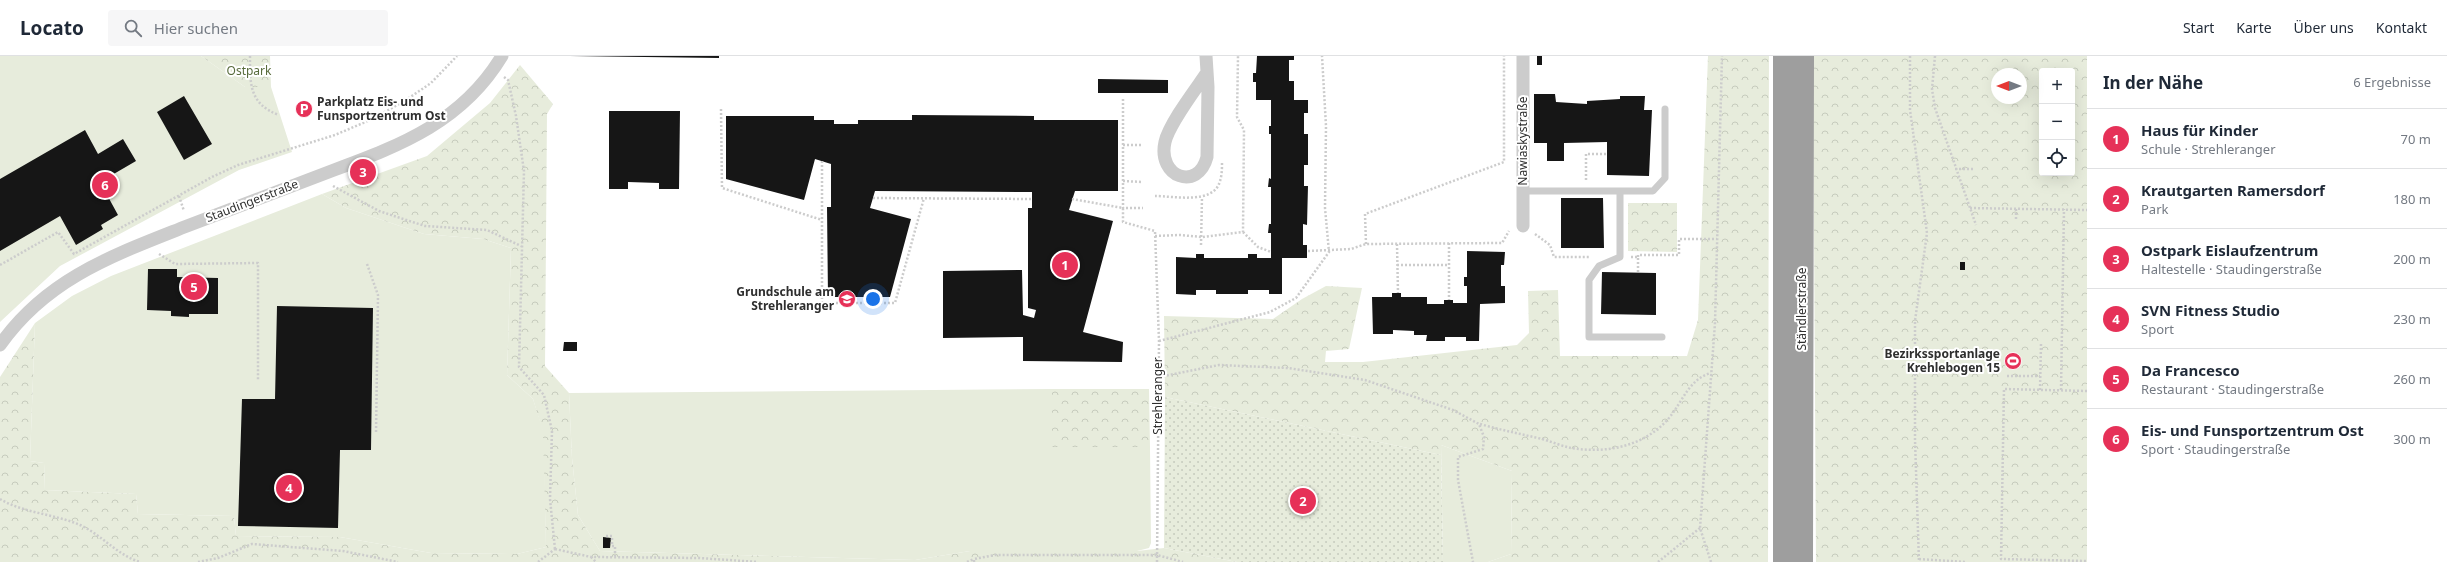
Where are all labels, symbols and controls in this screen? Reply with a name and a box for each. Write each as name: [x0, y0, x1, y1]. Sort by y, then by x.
search box: [108, 10, 388, 46]
text: Locato: [20, 15, 84, 41]
icon: search: [122, 17, 144, 39]
text: Hier suchen: [154, 18, 238, 38]
text: Start: [2183, 18, 2214, 37]
text: Karte: [2236, 18, 2272, 37]
text: Über uns: [2294, 18, 2354, 37]
text: Kontakt: [2376, 18, 2427, 37]
park label: Ostpark: [227, 62, 272, 79]
north arrow: [1991, 68, 2027, 104]
map controls: [2039, 68, 2075, 176]
button: +: [2039, 68, 2075, 104]
text: In der Nähe: [2103, 71, 2203, 94]
text: 6 Ergebnisse: [2353, 73, 2431, 91]
place label: Parkplatz Eis- und Funsportzentrum Ost: [317, 93, 446, 124]
street label: Nawiaskystraße: [1514, 96, 1531, 186]
parking icon: Parkplatz Eis- und Funsportzentrum Ost: [294, 99, 314, 119]
button: −: [2039, 104, 2075, 140]
text: Haus für Kinder: [2141, 120, 2258, 140]
text: 1: [2112, 130, 2120, 148]
text: 70 m: [2401, 130, 2431, 148]
button: locate: [2039, 140, 2075, 176]
text: Schule · Strehleranger: [2141, 140, 2276, 158]
pin: 3: [350, 157, 376, 187]
pin: 6: [92, 170, 118, 200]
street label: Staudingerstraße: [203, 175, 301, 226]
text: Krautgarten Ramersdorf: [2141, 180, 2325, 200]
text: 2: [2112, 190, 2120, 208]
text: 180 m: [2393, 190, 2431, 208]
text: Park: [2141, 200, 2168, 218]
text: Ostpark Eislaufzentrum: [2141, 240, 2318, 260]
pin: 1: [1052, 250, 1078, 280]
text: 3: [2112, 250, 2120, 268]
text: 200 m: [2393, 250, 2431, 268]
text: Haltestelle · Staudingerstraße: [2141, 260, 2322, 278]
street label: Ständlerstraße: [1793, 267, 1810, 351]
pin: 5: [181, 272, 207, 302]
place label: Grundschule am Strehleranger: [736, 283, 835, 314]
school or university icon: Grundschule am Strehleranger: [837, 289, 857, 309]
your location: [863, 289, 883, 309]
text: SVN Fitness Studio: [2141, 300, 2280, 320]
text: 4: [2112, 310, 2120, 328]
text: 230 m: [2393, 310, 2431, 328]
text: Sport: [2141, 320, 2174, 338]
place label: Bezirkssportanlage Krehlebogen 15: [1884, 345, 2000, 376]
sports icon: Bezirkssportanlage Krehlebogen 15: [2003, 351, 2023, 371]
street label: Strehleranger: [1149, 357, 1166, 435]
text: Da Francesco: [2141, 360, 2240, 380]
text: 5: [2112, 370, 2120, 388]
text: 260 m: [2393, 370, 2431, 388]
text: Restaurant · Staudingerstraße: [2141, 380, 2324, 398]
text: Eis- und Funsportzentrum Ost: [2141, 420, 2364, 440]
text: 6: [2112, 430, 2120, 448]
text: 300 m: [2393, 430, 2431, 448]
text: Sport · Staudingerstraße: [2141, 440, 2290, 458]
pin: 4: [276, 473, 302, 503]
pin: 2: [1290, 486, 1316, 516]

